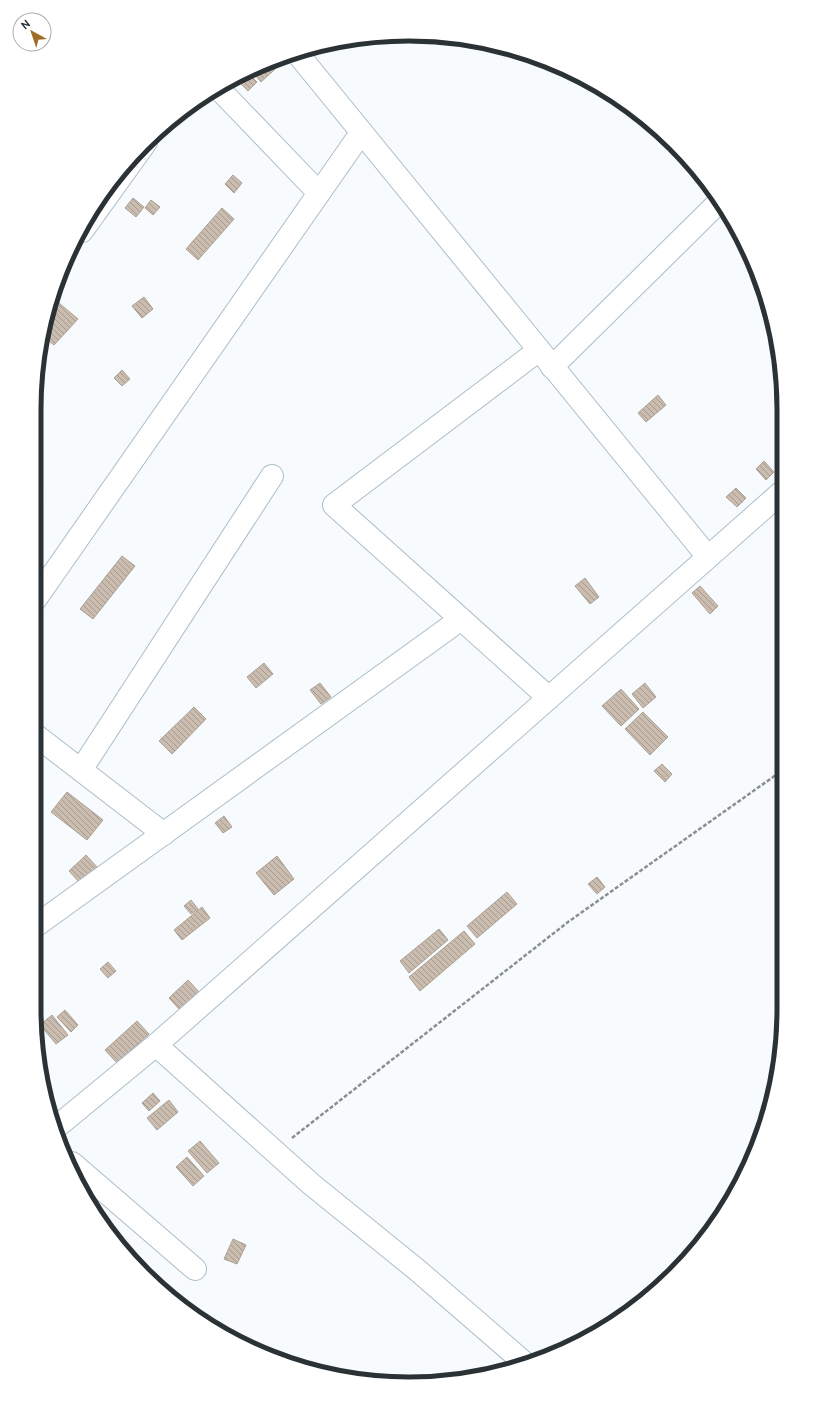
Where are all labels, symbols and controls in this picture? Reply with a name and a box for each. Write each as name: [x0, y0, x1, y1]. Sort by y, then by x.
north arrow: [12, 12, 52, 52]
text: N: [19, 17, 34, 33]

